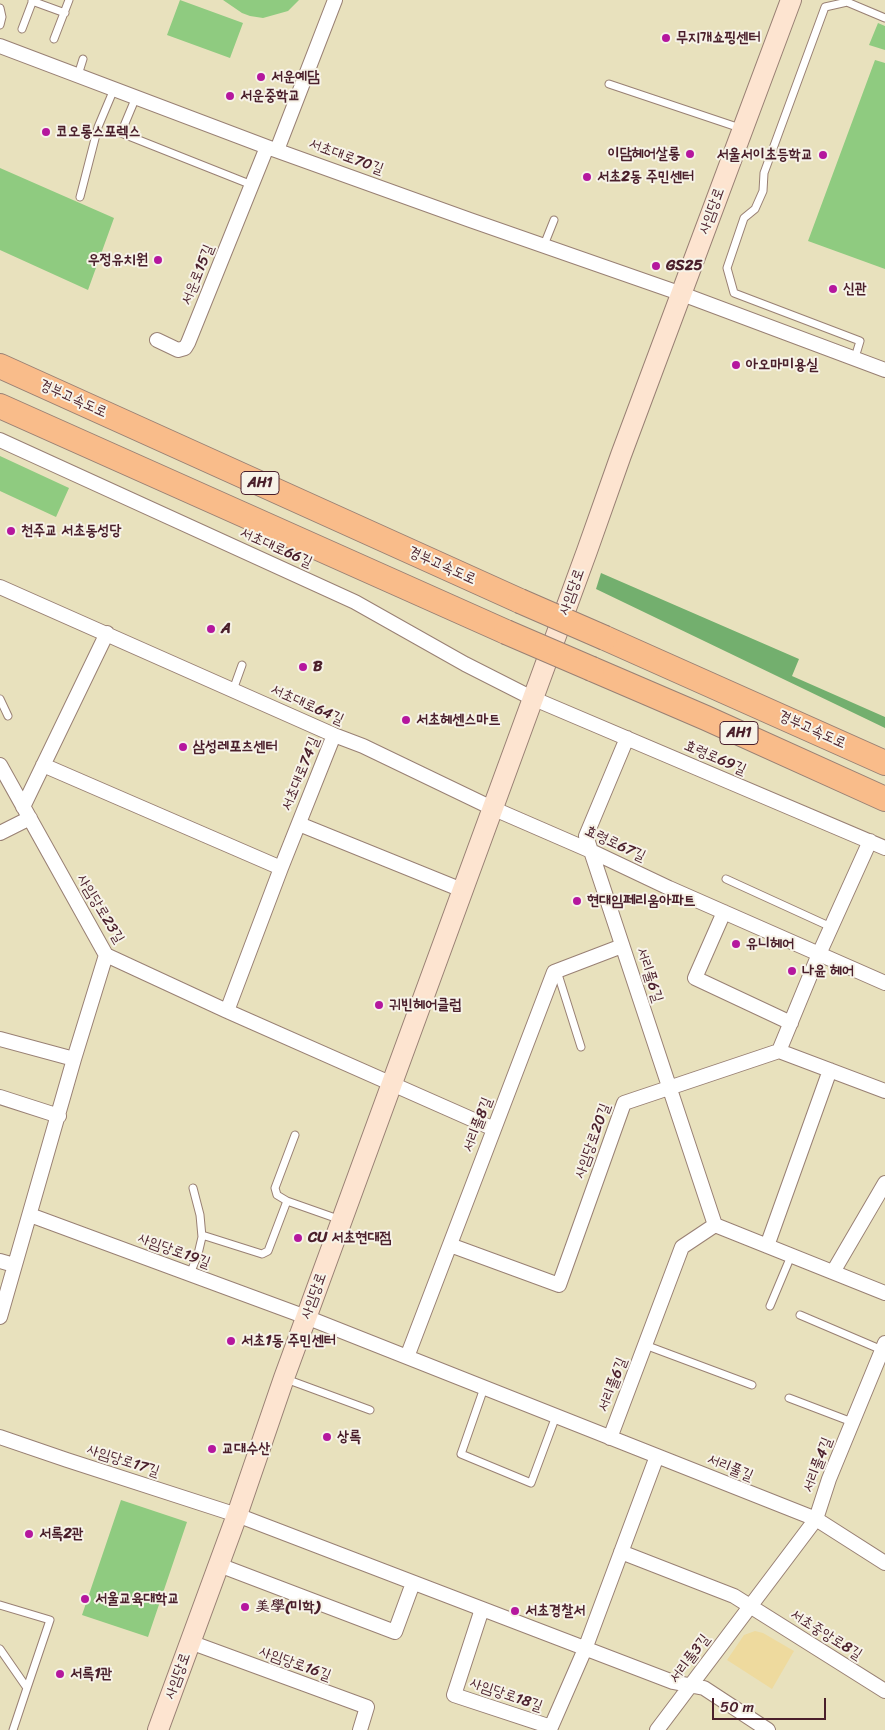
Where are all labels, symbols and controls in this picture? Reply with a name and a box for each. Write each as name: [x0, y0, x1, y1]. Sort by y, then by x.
place label: 무지개쇼핑센터: [676, 29, 760, 47]
marker: 무지개쇼핑센터: [660, 32, 672, 44]
place label: 서운예담: [271, 68, 319, 86]
marker: 서운예담: [255, 71, 267, 83]
place label: 서운중학교: [240, 87, 300, 105]
marker: 서운중학교: [224, 90, 236, 102]
place label: 코오롱스포렉스: [56, 123, 140, 141]
marker: 코오롱스포렉스: [40, 126, 52, 138]
street label: 서초대로70길: [306, 135, 386, 179]
place label: 이담헤어살롱: [608, 145, 680, 163]
place label: 서울서이초등학교: [716, 146, 813, 164]
marker: 이담헤어살롱: [684, 148, 696, 160]
marker: 서울서이초등학교: [817, 149, 829, 161]
place label: 서초2동 주민센터: [597, 168, 694, 186]
marker: 서초2동 주민센터: [581, 171, 593, 183]
street label: 사임당로: [695, 185, 729, 237]
street label: 서운로15길: [178, 242, 218, 308]
place label: 우정유치원: [88, 251, 148, 269]
marker: 우정유치원: [152, 254, 164, 266]
place label: GS25: [666, 257, 703, 275]
marker: GS25: [650, 260, 662, 272]
place label: 신관: [843, 280, 867, 298]
marker: 신관: [827, 283, 839, 295]
place label: 아오마미용실: [746, 356, 818, 374]
marker: 아오마미용실: [730, 359, 742, 371]
street label: 경부고속도로: [36, 376, 110, 422]
road number: AH1: [241, 472, 279, 494]
place label: 천주교 서초동성당: [21, 522, 121, 540]
street label: 서초대로66길: [237, 524, 315, 572]
marker: 천주교 서초동성당: [5, 525, 17, 537]
street label: 경부고속도로: [405, 543, 479, 589]
street label: 사임당로: [555, 566, 589, 618]
place label: A: [221, 620, 231, 638]
marker: A: [205, 623, 217, 635]
place label: B: [313, 658, 322, 676]
marker: B: [297, 661, 309, 673]
street label: 서초대로64길: [268, 681, 346, 729]
street label: 경부고속도로: [775, 707, 849, 753]
place label: 서초헤센스마트: [416, 711, 500, 729]
marker: 서초헤센스마트: [400, 714, 412, 726]
road number: AH1: [720, 721, 758, 744]
street label: 서초대로74길: [278, 734, 324, 814]
street label: 효령로69길: [681, 737, 749, 779]
place label: 삼성레포츠센터: [193, 738, 277, 756]
marker: 삼성레포츠센터: [177, 741, 189, 753]
street label: 효령로67길: [582, 822, 648, 866]
street label: 사임당로23길: [72, 871, 128, 947]
place label: 현대임페리움아파트: [587, 892, 696, 910]
marker: 현대임페리움아파트: [571, 895, 583, 907]
place label: 유니헤어: [746, 935, 794, 953]
marker: 유니헤어: [730, 938, 742, 950]
street label: 서리풀6길: [632, 945, 666, 1005]
place label: 나윤 헤어: [802, 962, 854, 980]
marker: 나윤 헤어: [786, 965, 798, 977]
place label: 귀빈헤어클럽: [389, 996, 461, 1014]
marker: 귀빈헤어클럽: [373, 999, 385, 1011]
street label: 서리풀8길: [459, 1095, 497, 1155]
street label: 사임당로20길: [571, 1101, 615, 1181]
place label: CU 서초현대점: [308, 1229, 392, 1247]
street label: 사임당로19길: [135, 1230, 213, 1272]
marker: CU 서초현대점: [292, 1232, 304, 1244]
street label: 사임당로: [297, 1270, 331, 1322]
place label: 서초1동 주민센터: [241, 1332, 336, 1350]
marker: 서초1동 주민센터: [225, 1335, 237, 1347]
street label: 서리풀6길: [594, 1355, 632, 1415]
place label: 상록: [337, 1428, 361, 1446]
marker: 상록: [321, 1431, 333, 1443]
street label: 서리풀4길: [799, 1435, 837, 1495]
place label: 교대수산: [222, 1440, 270, 1458]
street label: 사임당로17길: [84, 1441, 162, 1481]
marker: 교대수산: [206, 1443, 218, 1455]
street label: 서리풀길: [704, 1451, 756, 1485]
place label: 서록2관: [39, 1525, 84, 1543]
marker: 서록2관: [23, 1528, 35, 1540]
place label: 서울교육대학교: [95, 1590, 179, 1608]
marker: 서울교육대학교: [79, 1593, 91, 1605]
place label: 美學(미학): [255, 1598, 320, 1616]
marker: 美學(미학): [239, 1601, 251, 1613]
place label: 서초경찰서: [525, 1602, 585, 1620]
marker: 서초경찰서: [509, 1605, 521, 1617]
street label: 서초중앙로8길: [787, 1606, 865, 1664]
street label: 서리풀3길: [666, 1631, 714, 1687]
street label: 사임당로16길: [257, 1643, 333, 1685]
street label: 사임당로: [161, 1650, 195, 1702]
place label: 서록1관: [70, 1665, 113, 1683]
marker: 서록1관: [54, 1668, 66, 1680]
street label: 사임당로18길: [467, 1674, 545, 1716]
scale bar: [715, 1688, 829, 1720]
text: 50 m: [720, 1694, 754, 1720]

